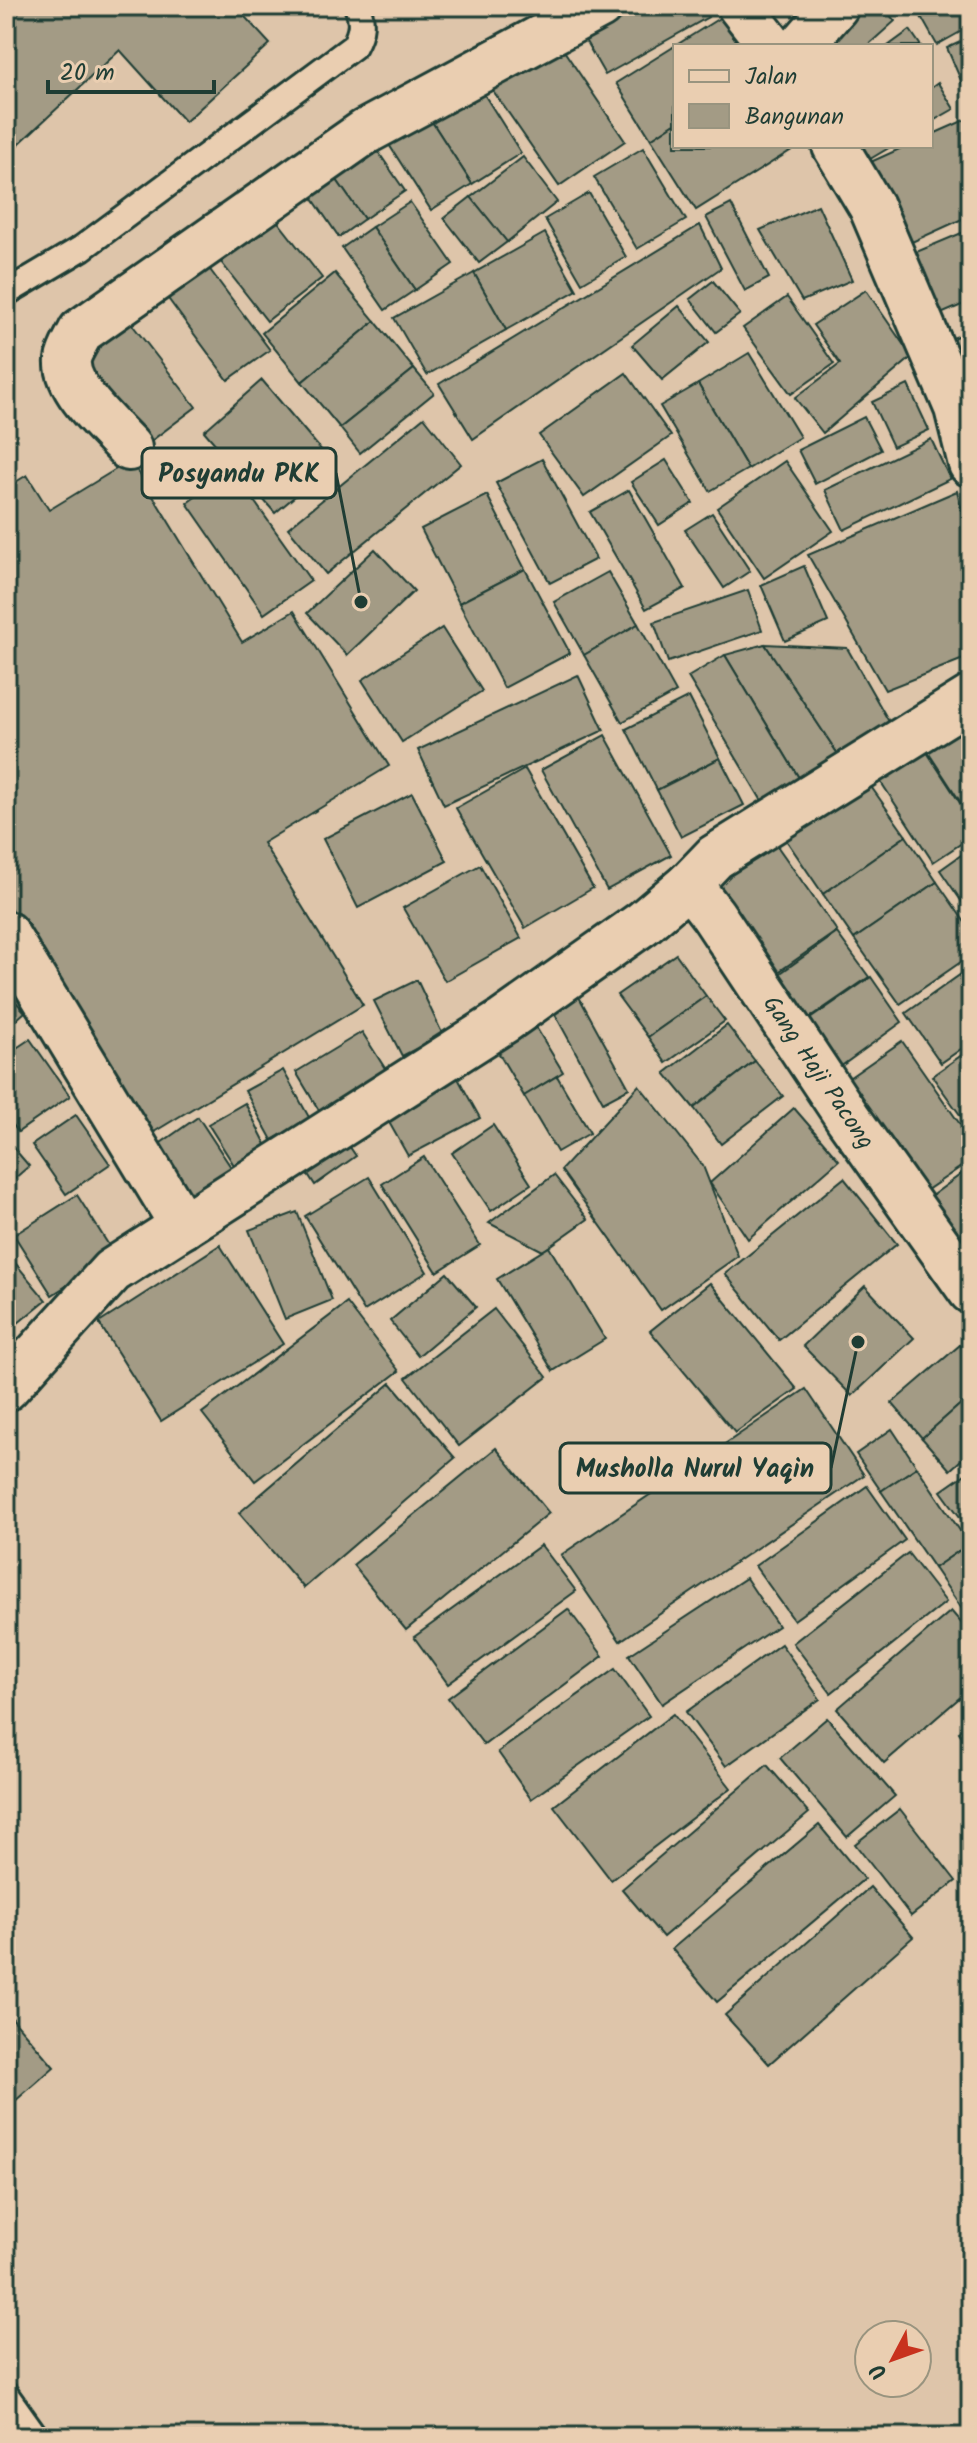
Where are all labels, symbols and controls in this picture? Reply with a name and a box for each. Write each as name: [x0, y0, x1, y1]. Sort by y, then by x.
scale bar: [48, 44, 214, 94]
legend: [673, 44, 933, 148]
text: 20 m: [60, 54, 115, 93]
text: Jalan: [745, 58, 797, 97]
text: Bangunan: [745, 98, 844, 137]
callout: Posyandu PKK: [142, 448, 336, 498]
text: Posyandu PKK: [158, 454, 320, 496]
street label: Gang Haji Pacong: [752, 988, 884, 1158]
callout: Musholla Nurul Yaqin: [560, 1443, 831, 1493]
text: Musholla Nurul Yaqin: [576, 1449, 814, 1491]
north arrow: [853, 2319, 933, 2399]
text: U: [862, 2354, 897, 2387]

